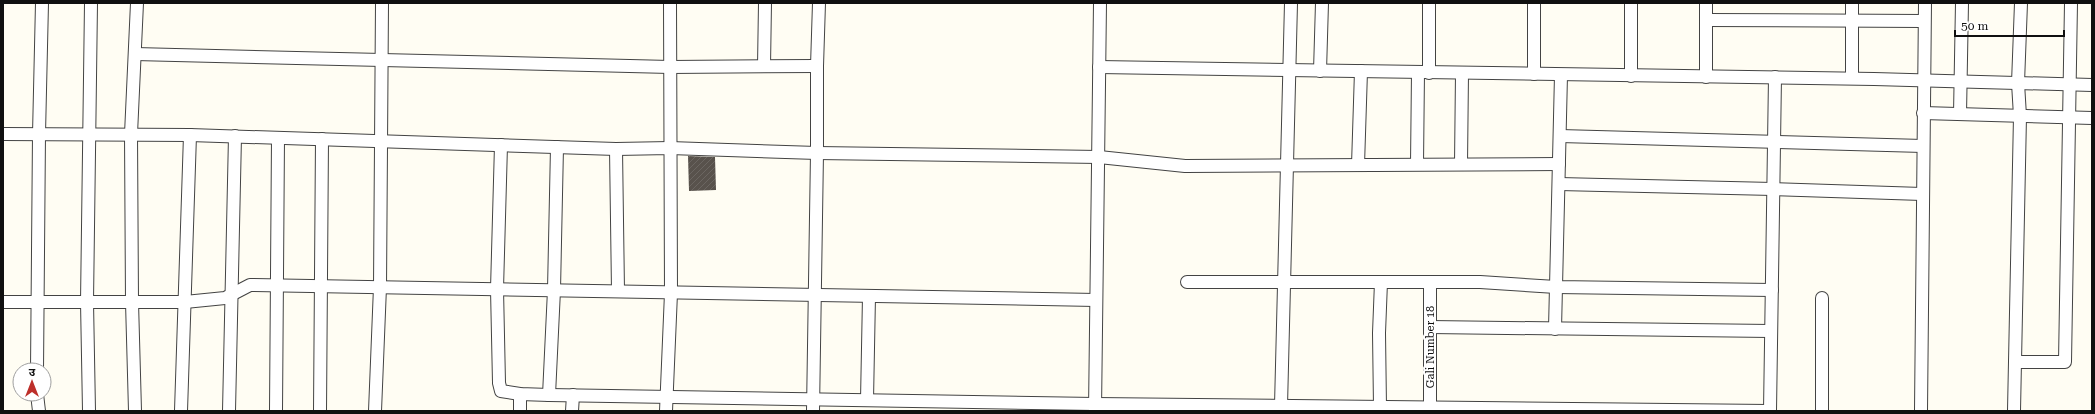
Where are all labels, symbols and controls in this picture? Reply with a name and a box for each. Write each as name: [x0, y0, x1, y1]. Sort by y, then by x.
scale bar: [1955, 12, 2064, 38]
text: 50 m: [1961, 19, 1988, 33]
street label: Gali Number 18: [1424, 306, 1437, 388]
north arrow: [12, 362, 52, 402]
text: उ: [29, 366, 36, 379]

